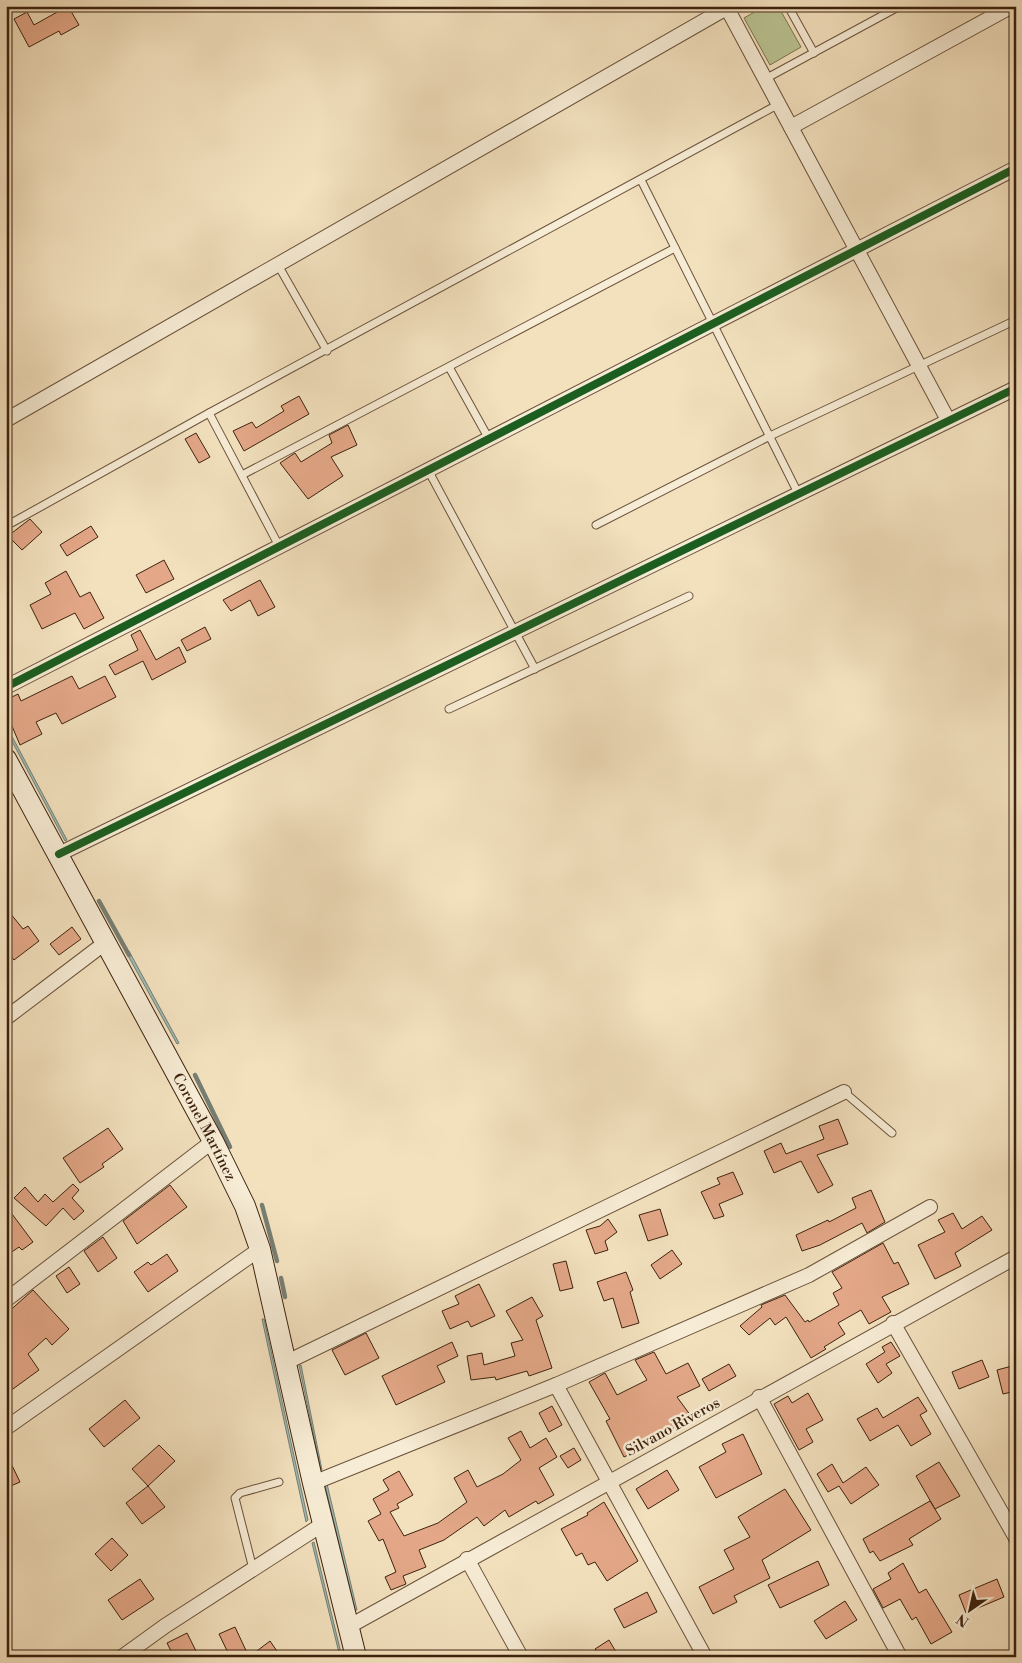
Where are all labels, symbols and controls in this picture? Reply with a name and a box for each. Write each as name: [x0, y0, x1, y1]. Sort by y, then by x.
street label: Coronel Martínez: [168, 1070, 241, 1184]
street label: Silvano Riveros: [622, 1393, 724, 1461]
north arrow: [944, 1586, 994, 1636]
text: N: [954, 1609, 973, 1631]

